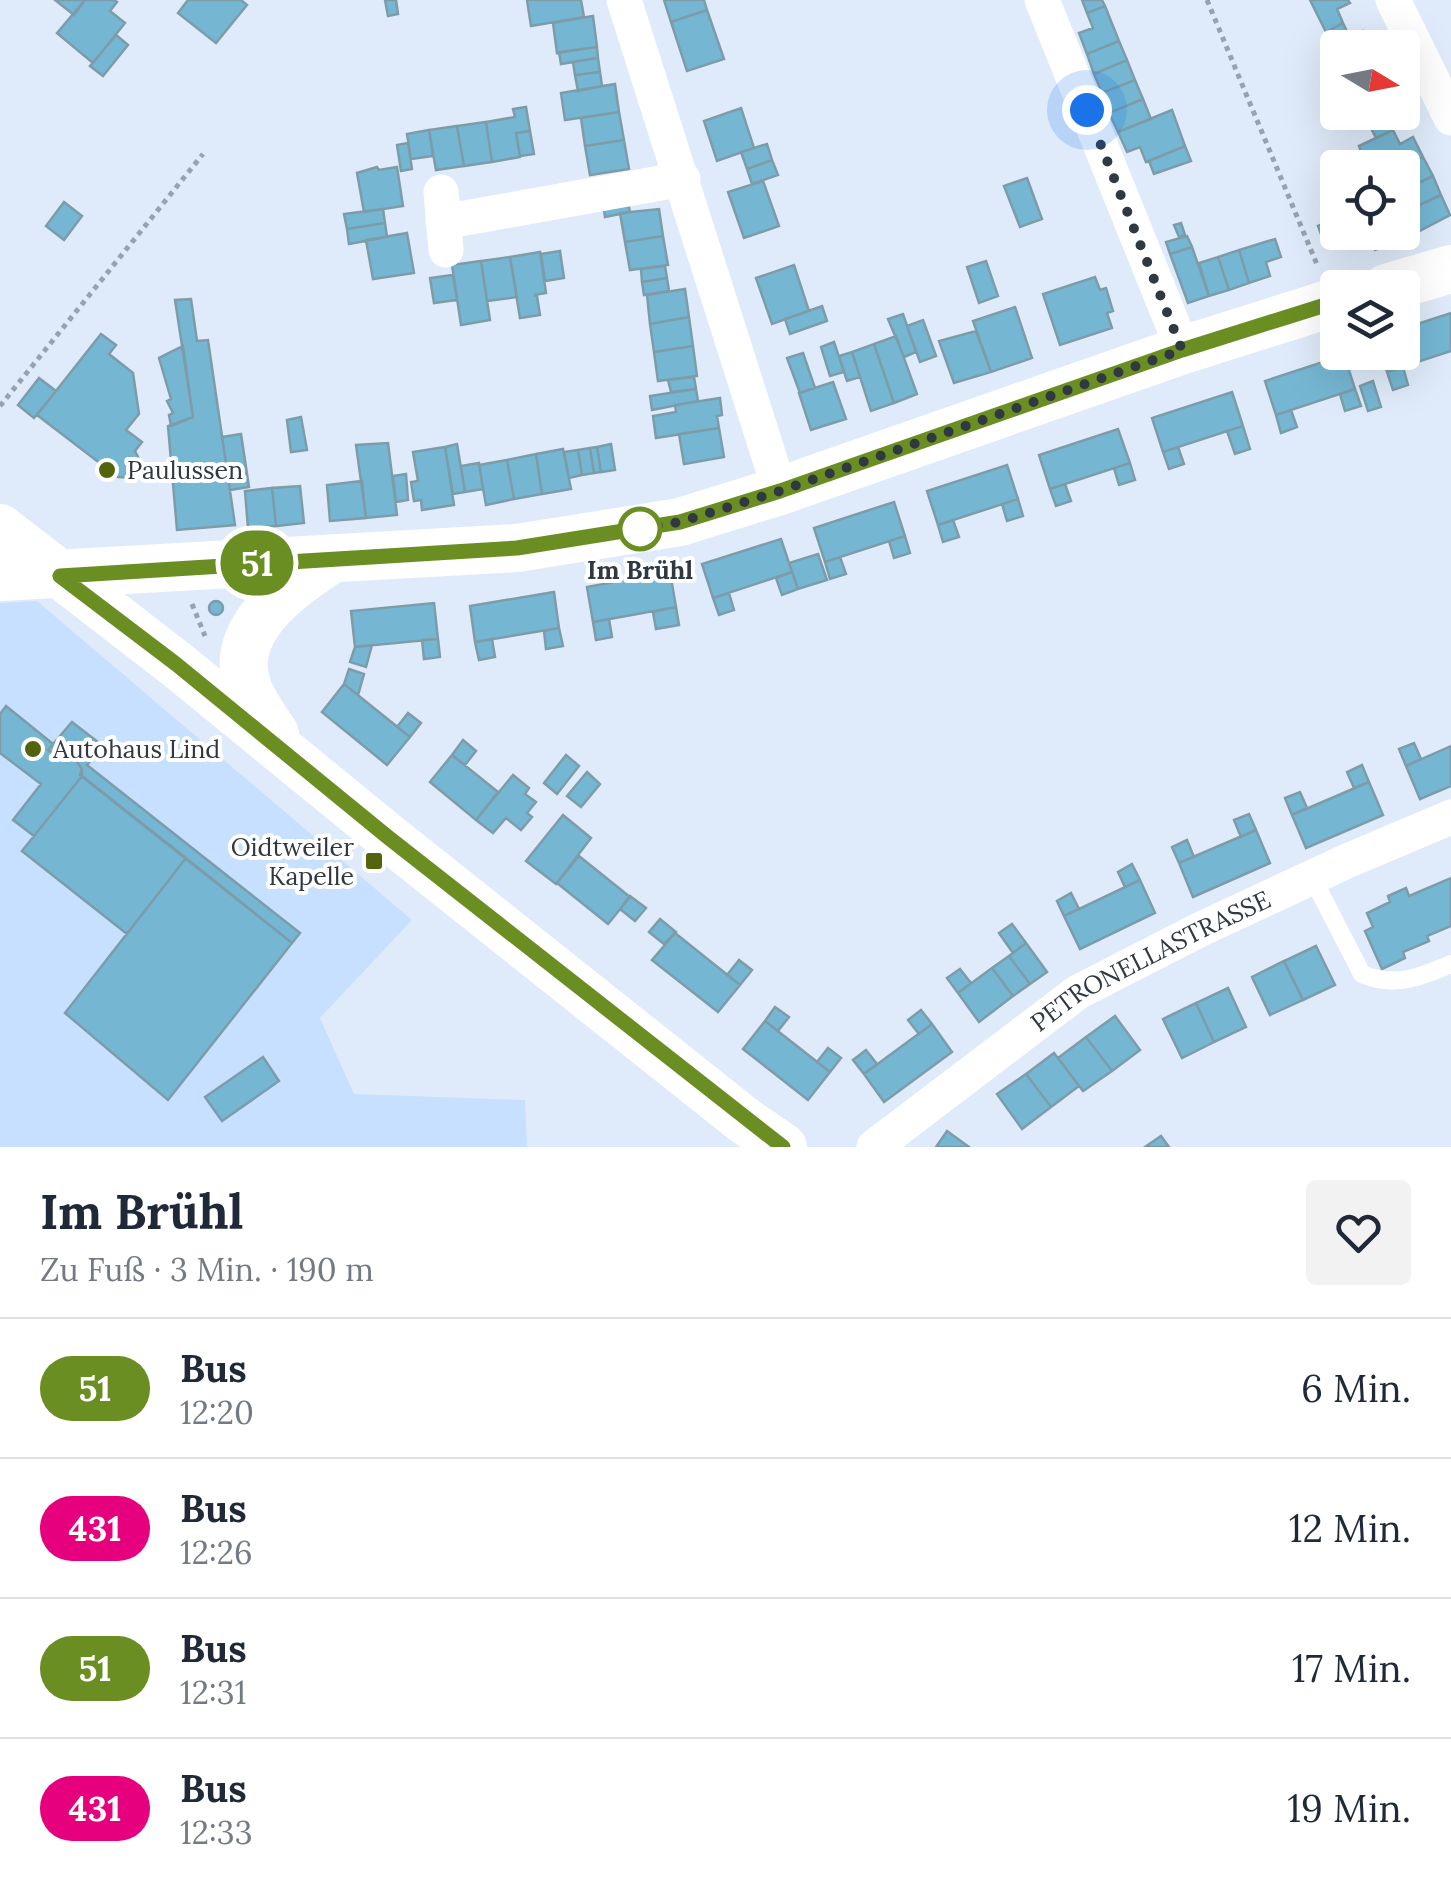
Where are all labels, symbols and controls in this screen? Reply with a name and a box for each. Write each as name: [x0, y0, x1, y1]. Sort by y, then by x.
north arrow: [1320, 30, 1420, 130]
map controls: [1320, 30, 1420, 370]
your location: [1062, 85, 1112, 135]
button: locate: [1320, 150, 1420, 250]
button: layers: [1320, 270, 1420, 370]
place label: Paulussen: [127, 454, 243, 486]
marker: Paulussen: [96, 459, 118, 481]
marker: Im Brühl: [619, 508, 661, 550]
line badge: 51: [212, 530, 302, 596]
text: 51: [240, 541, 274, 586]
place label: Im Brühl: [587, 554, 693, 586]
place label: Autohaus Lind: [52, 733, 220, 765]
marker: Autohaus Lind: [22, 738, 44, 760]
place label: Oidtweiler Kapelle: [231, 831, 354, 892]
marker: Oidtweiler Kapelle: [363, 850, 385, 872]
street label: PETRONELLASTRASSE: [1024, 883, 1276, 1038]
button: heart: [1306, 1180, 1411, 1285]
text: Im Brühl: [40, 1181, 244, 1242]
text: Zu Fuß · 3 Min. · 190 m: [40, 1249, 374, 1290]
text: Bus: [180, 1344, 247, 1392]
text: 6 Min.: [1301, 1364, 1411, 1412]
text: 51: [78, 1366, 112, 1411]
text: 12:20: [180, 1392, 254, 1433]
text: Bus: [180, 1484, 247, 1532]
text: 12 Min.: [1289, 1504, 1411, 1552]
text: 431: [69, 1506, 121, 1551]
text: 12:26: [180, 1532, 253, 1573]
text: Bus: [180, 1624, 247, 1672]
text: 17 Min.: [1292, 1644, 1411, 1692]
text: 51: [78, 1646, 112, 1691]
text: 12:31: [180, 1672, 246, 1713]
text: Bus: [180, 1764, 247, 1812]
text: 19 Min.: [1287, 1784, 1411, 1832]
text: 431: [69, 1786, 121, 1831]
text: 12:33: [180, 1812, 252, 1853]

